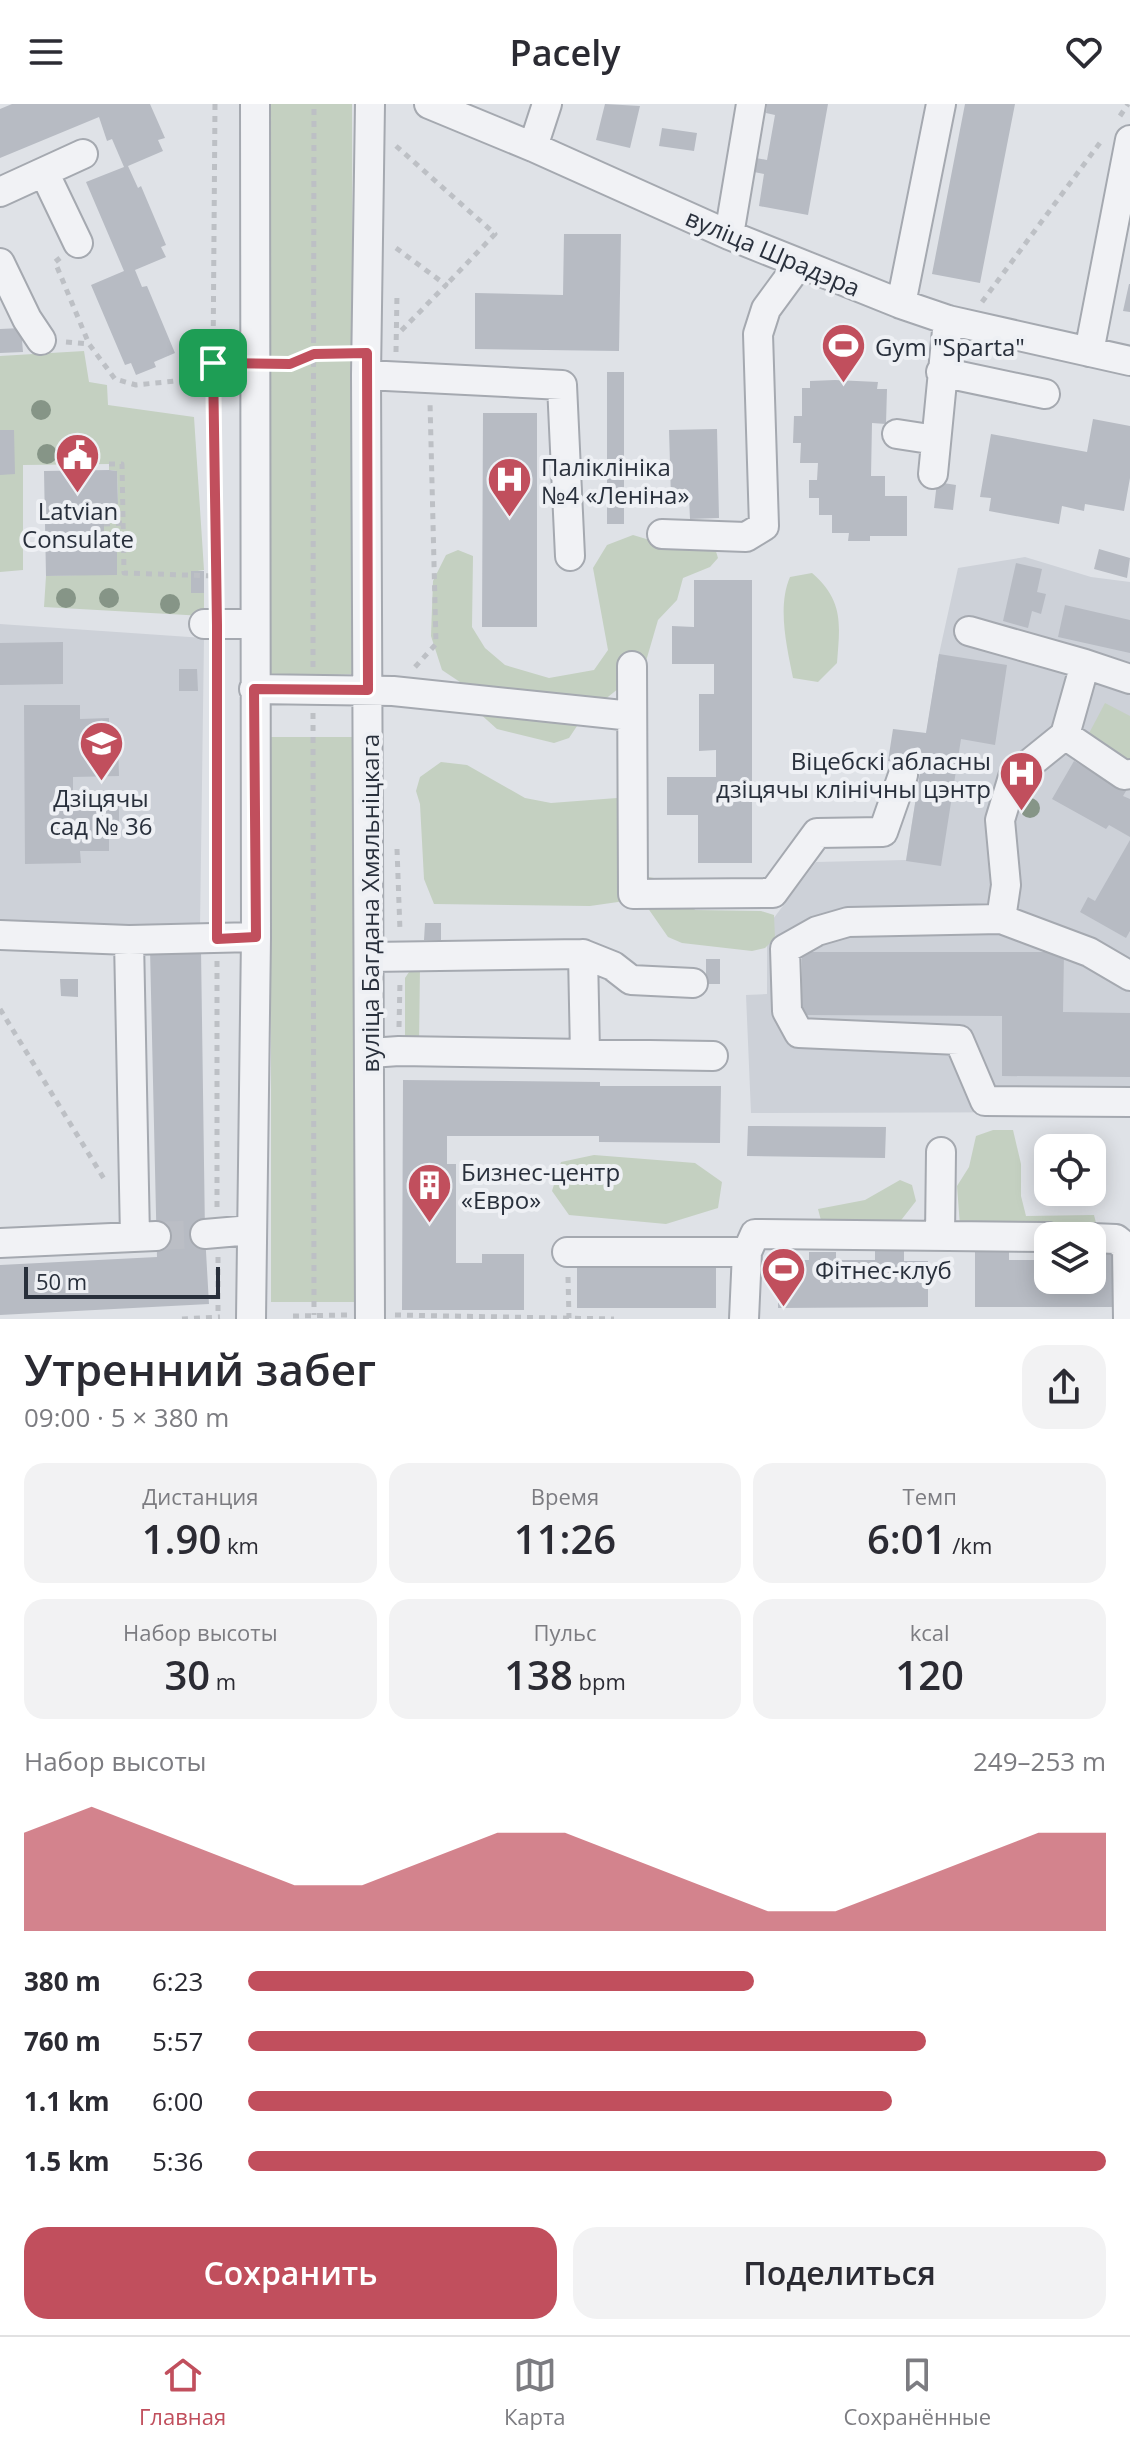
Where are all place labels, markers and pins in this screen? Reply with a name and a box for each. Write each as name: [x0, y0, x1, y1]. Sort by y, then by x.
sports icon: Gym "Sparta": [820, 322, 868, 385]
pin: [179, 329, 247, 397]
place label: Gym "Sparta": [875, 330, 1025, 363]
public building icon: Latvian Consulate: [54, 432, 102, 495]
place label: Паліклініка №4 «Леніна»: [541, 450, 689, 511]
hospital icon: Паліклініка №4 «Леніна»: [486, 456, 534, 519]
place label: Latvian Consulate: [22, 494, 134, 555]
school or university icon: Дзіцячы сад № 36: [77, 719, 125, 782]
place label: Віцебскі абласны дзіцячы клінічны цэнтр: [716, 744, 991, 805]
hospital icon: Віцебскі абласны дзіцячы клінічны цэнтр: [998, 750, 1046, 813]
place label: Дзіцячы сад № 36: [50, 781, 152, 842]
place label: Бизнес-центр «Евро»: [461, 1155, 620, 1216]
building icon: Бизнес-центр «Евро»: [406, 1161, 454, 1224]
sports icon: Фітнес-клуб: [760, 1245, 808, 1308]
place label: Фітнес-клуб: [815, 1253, 952, 1286]

